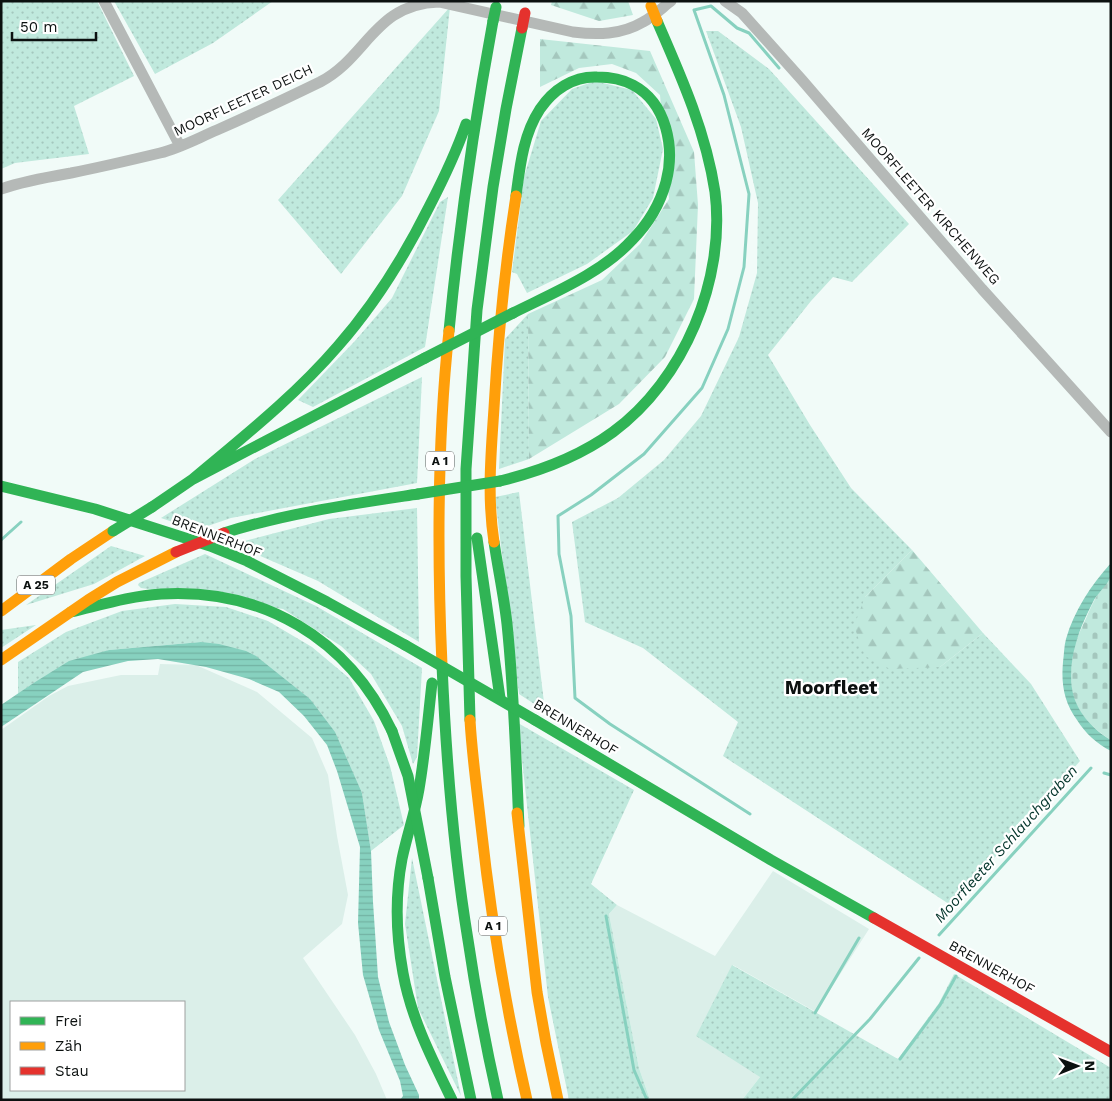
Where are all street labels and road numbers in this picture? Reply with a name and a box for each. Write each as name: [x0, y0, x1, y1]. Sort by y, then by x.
street label: MOORFLEETER DEICH: [171, 61, 315, 139]
street label: MOORFLEETER KIRCHENWEG: [859, 124, 1003, 288]
road number: A 1: [426, 452, 454, 471]
street label: BRENNERHOF: [170, 511, 264, 561]
road number: A 25: [17, 576, 55, 594]
street label: BRENNERHOF: [531, 696, 621, 758]
road number: A 1: [479, 916, 507, 936]
street label: BRENNERHOF: [946, 937, 1038, 997]

